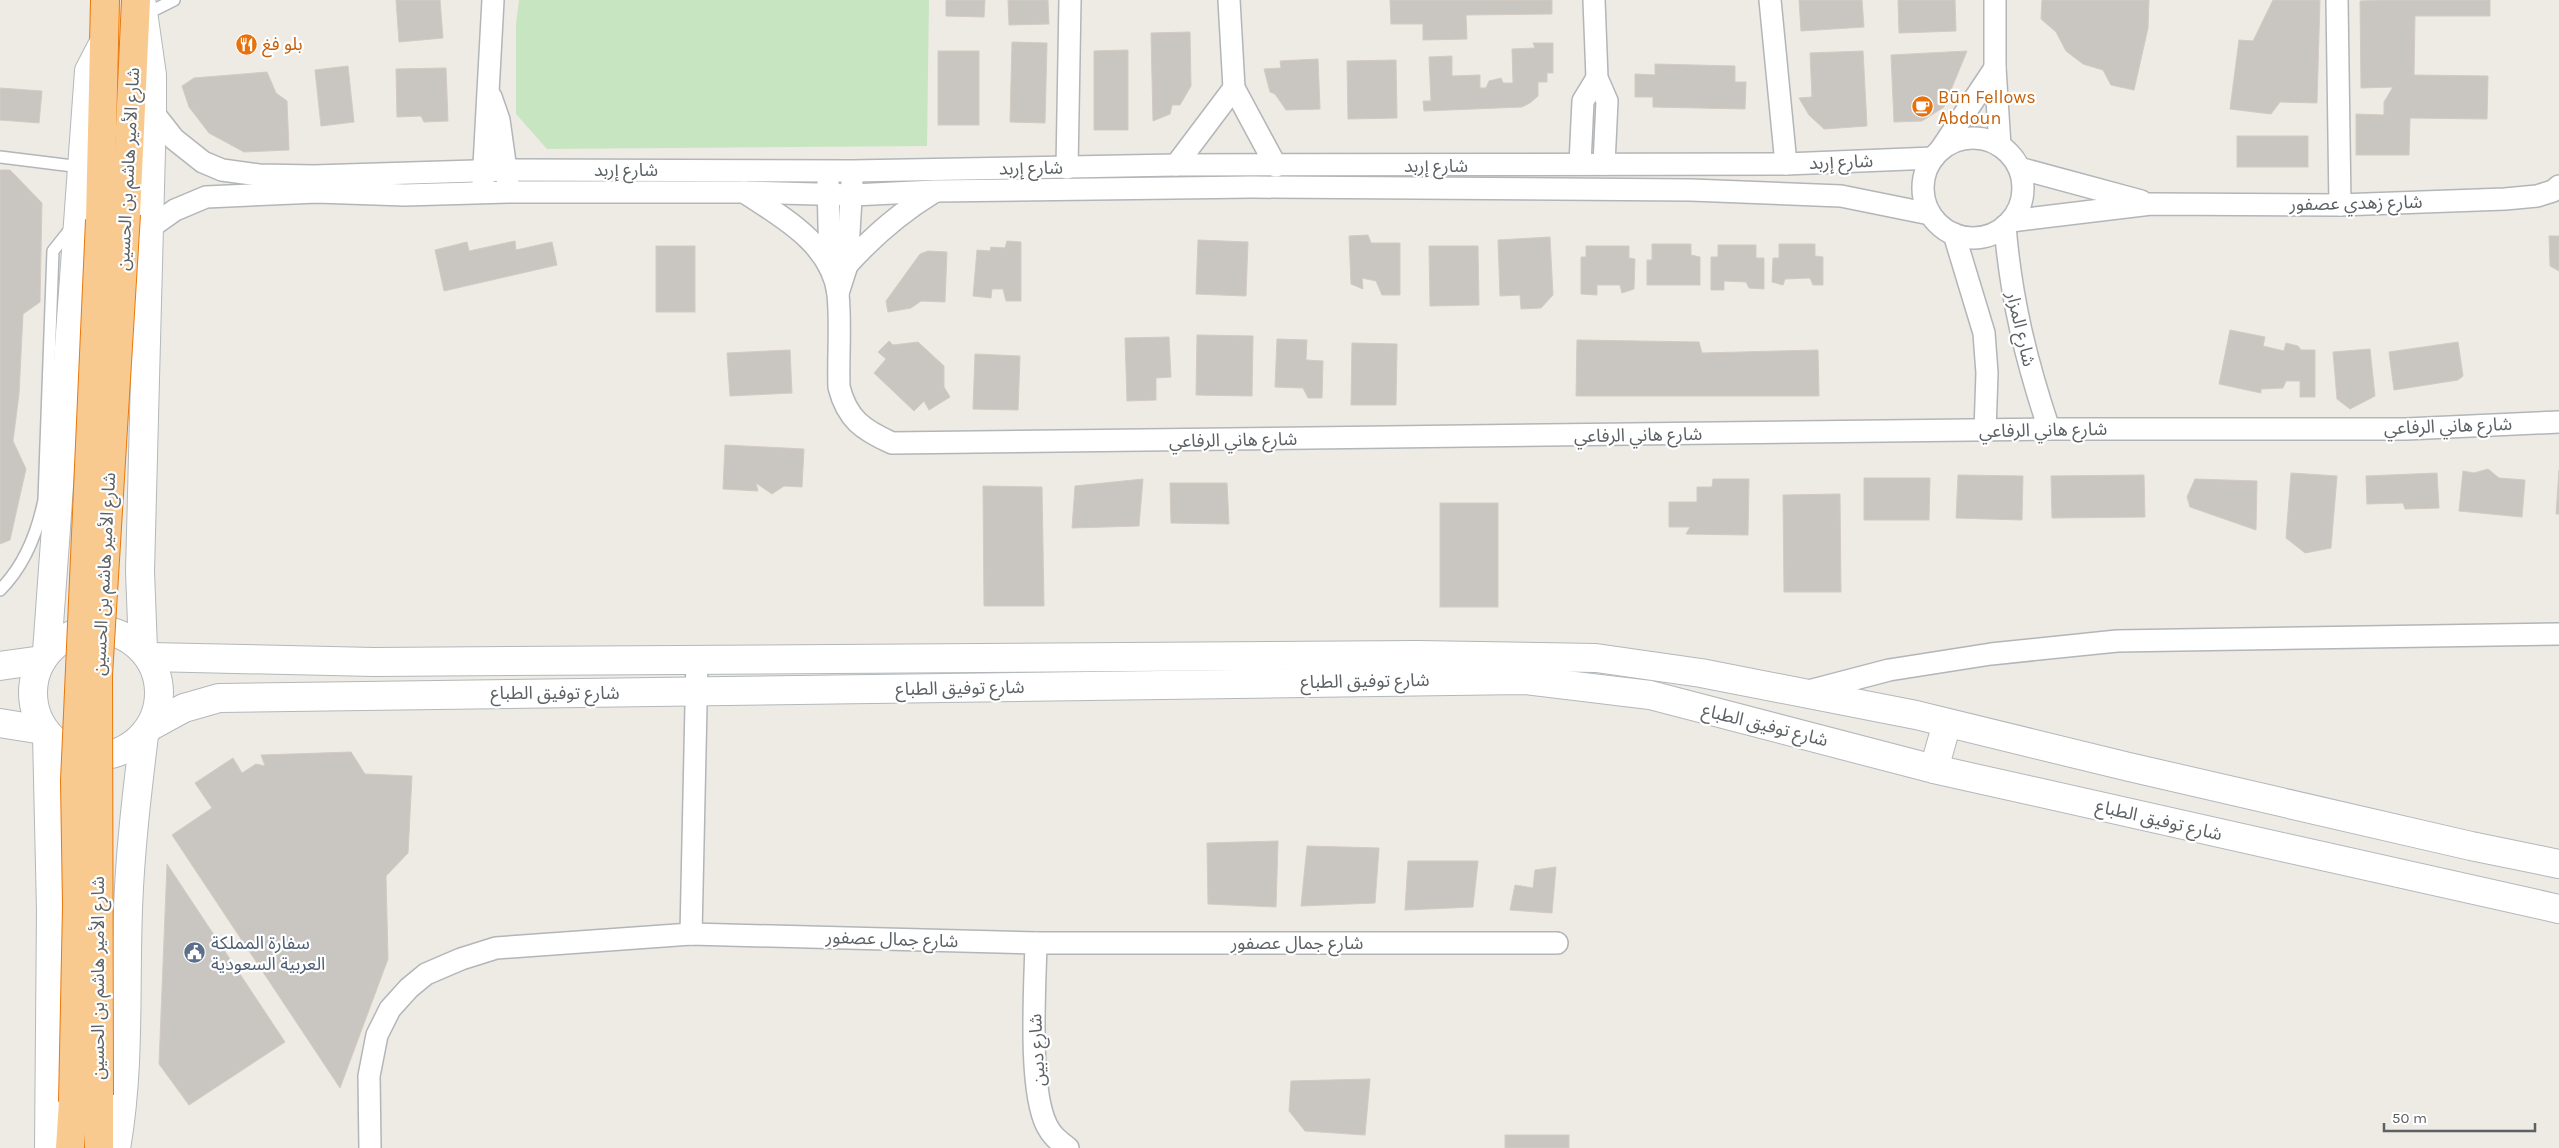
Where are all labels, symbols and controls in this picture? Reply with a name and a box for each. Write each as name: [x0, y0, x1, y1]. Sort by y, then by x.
restaurant icon: بلو فغ: [234, 32, 258, 56]
place label: بلو فغ: [262, 33, 303, 58]
street label: شارع الأمير هاشم بن الحسين: [112, 67, 147, 271]
place label: Būn Fellows Abdoun: [1938, 86, 2036, 129]
cafe icon: Būn Fellows Abdoun: [1910, 95, 1934, 119]
street label: شارع إربد: [1809, 150, 1874, 177]
street label: شارع إربد: [1404, 155, 1468, 180]
street label: شارع إربد: [999, 156, 1063, 183]
street label: شارع إربد: [594, 159, 658, 184]
street label: شارع زهدي عصفور: [2288, 191, 2423, 218]
street label: شارع المزار: [1999, 288, 2040, 369]
street label: شارع هاني الرفاعي: [2383, 413, 2513, 442]
street label: شارع هاني الرفاعي: [1979, 418, 2107, 445]
street label: شارع هاني الرفاعي: [1574, 423, 1702, 450]
street label: شارع هاني الرفاعي: [1169, 428, 1297, 455]
street label: شارع الأمير هاشم بن الحسين: [88, 472, 123, 676]
street label: شارع توفيق الطباع: [1300, 669, 1430, 696]
street label: شارع توفيق الطباع: [895, 676, 1025, 703]
street label: شارع توفيق الطباع: [490, 682, 620, 707]
street label: شارع توفيق الطباع: [1699, 699, 1830, 754]
street label: شارع توفيق الطباع: [2093, 795, 2224, 848]
street label: شارع الأمير هاشم بن الحسين: [87, 876, 112, 1080]
street label: شارع جمال عصفور: [824, 926, 959, 955]
place label: سفارة المملكة العربية السعودية: [211, 932, 325, 975]
street label: شارع جمال عصفور: [1230, 932, 1363, 957]
public building icon: سفارة المملكة العربية السعودية: [183, 941, 207, 965]
street label: شارع دبين: [1024, 1013, 1053, 1087]
scale bar: [2384, 1100, 2535, 1132]
text: 50 m: [2392, 1109, 2427, 1127]

